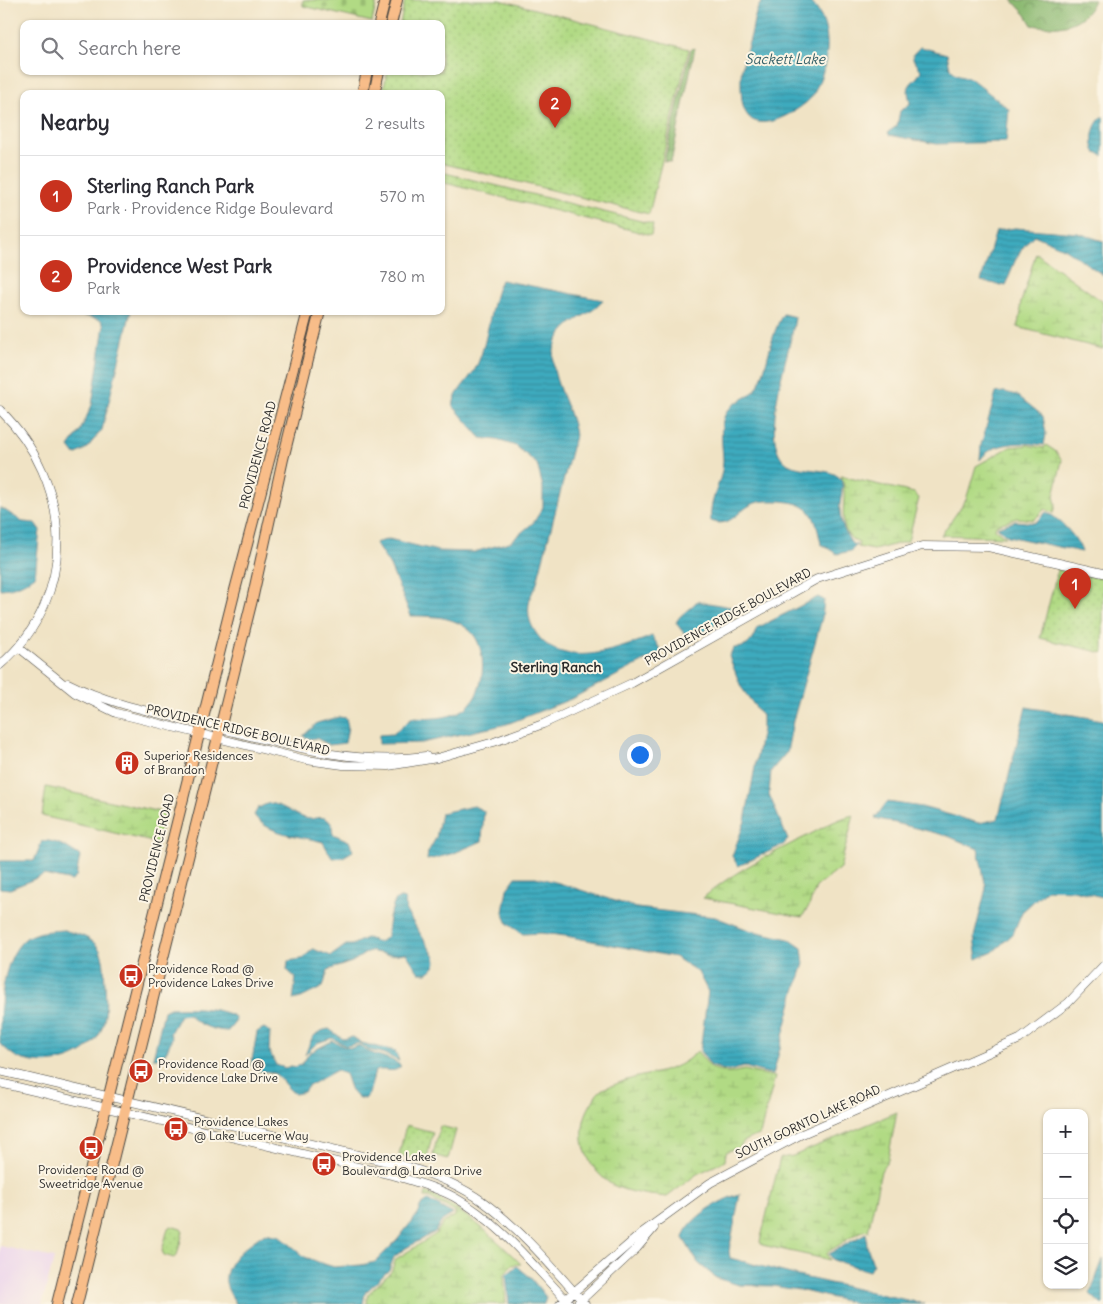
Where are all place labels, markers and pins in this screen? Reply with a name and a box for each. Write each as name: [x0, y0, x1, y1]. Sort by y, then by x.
pin: 2: [539, 87, 571, 128]
pin: 1: [1059, 568, 1091, 609]
place label: Superior Residences of Brandon: [144, 748, 253, 777]
building icon: Superior Residences of Brandon: [114, 750, 140, 776]
place label: Providence Road @ Providence Lakes Drive: [148, 961, 273, 990]
bus stop icon: Providence Road @ Providence Lakes Drive: [118, 963, 144, 989]
place label: Providence Road @ Providence Lake Drive: [158, 1056, 278, 1085]
bus stop icon: Providence Road @ Providence Lake Drive: [128, 1058, 154, 1084]
place label: Providence Lakes @ Lake Lucerne Way: [194, 1114, 309, 1143]
bus stop icon: Providence Lakes @ Lake Lucerne Way: [163, 1116, 189, 1142]
bus stop icon: Providence Road @ Sweetridge Avenue: [78, 1135, 104, 1161]
place label: Providence Lakes Boulevard@ Ladora Drive: [342, 1149, 482, 1178]
bus stop icon: Providence Lakes Boulevard@ Ladora Drive: [311, 1151, 337, 1177]
place label: Providence Road @ Sweetridge Avenue: [38, 1162, 144, 1191]

